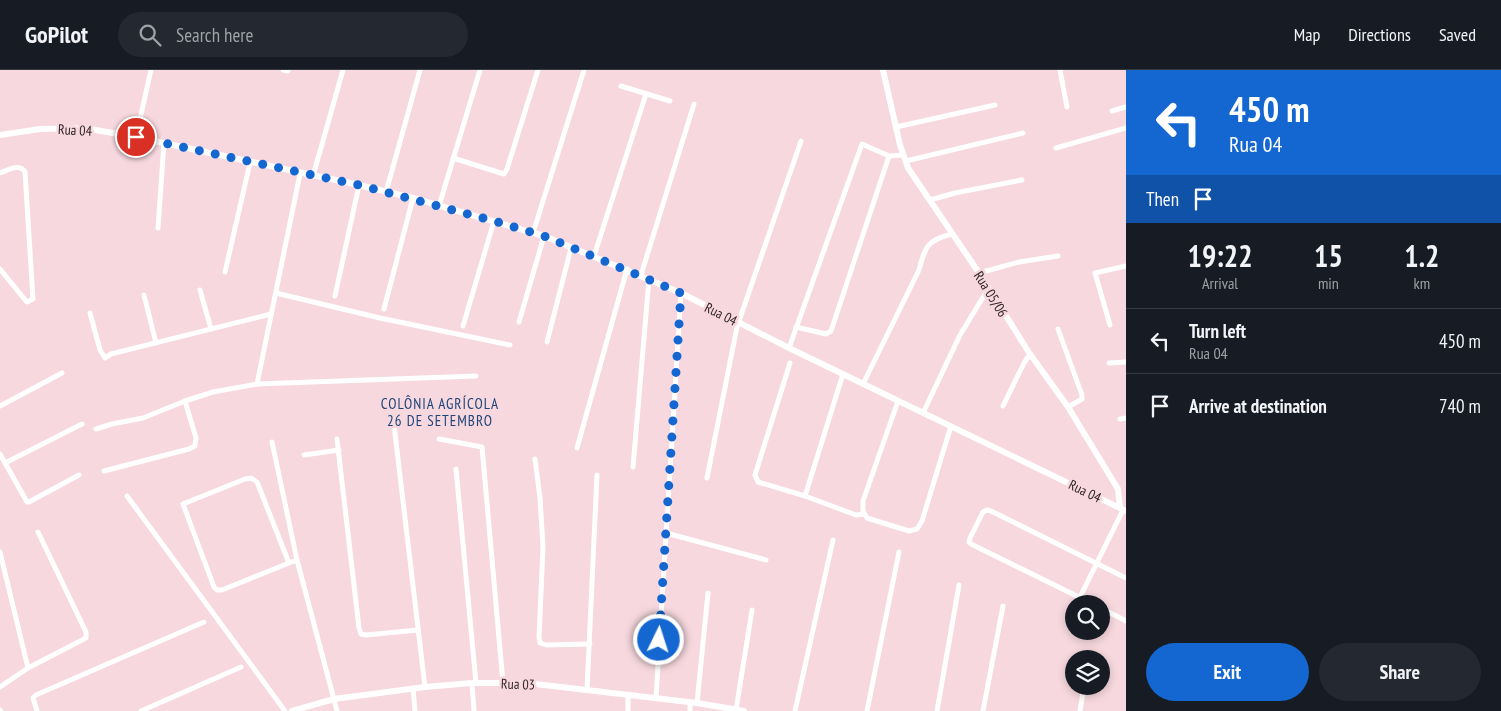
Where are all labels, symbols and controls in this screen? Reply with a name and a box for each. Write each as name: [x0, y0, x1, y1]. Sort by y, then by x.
search box: [118, 12, 468, 57]
text: GoPilot: [25, 19, 88, 50]
icon: search: [136, 21, 164, 49]
text: Search here: [176, 23, 253, 47]
text: Map: [1294, 23, 1320, 46]
text: Directions: [1348, 23, 1411, 46]
text: Saved: [1439, 23, 1476, 46]
text: 450 m: [1229, 86, 1310, 132]
icon: left: [1146, 90, 1211, 155]
pin: [115, 116, 157, 158]
street label: Rua 04: [58, 120, 93, 140]
icon: arrive: [122, 123, 150, 151]
text: Rua 04: [1229, 130, 1282, 158]
icon: arrive: [1189, 185, 1217, 213]
text: Then: [1146, 187, 1179, 211]
text: 19:22: [1188, 236, 1252, 275]
text: 15: [1314, 236, 1343, 275]
text: 1.2: [1404, 236, 1439, 275]
street label: Rua 05/06: [970, 268, 1012, 320]
text: Arrival: [1202, 273, 1238, 293]
text: min: [1318, 273, 1339, 293]
text: km: [1414, 273, 1430, 293]
street label: Rua 04: [702, 298, 741, 330]
text: Turn left: [1189, 319, 1246, 343]
icon: left: [1146, 327, 1174, 355]
text: 450 m: [1439, 329, 1481, 353]
text: Rua 04: [1189, 343, 1228, 363]
icon: arrive: [1146, 392, 1174, 420]
district label: COLÔNIA AGRÍCOLA 26 DE SETEMBRO: [381, 394, 499, 430]
text: Arrive at destination: [1189, 394, 1327, 418]
text: 740 m: [1439, 394, 1481, 418]
street label: Rua 04: [1066, 475, 1105, 507]
map controls: [1065, 595, 1110, 695]
button: search: [1065, 595, 1110, 640]
position arrow: [632, 613, 684, 665]
button: Exit: [1146, 643, 1309, 701]
button: Share: [1319, 643, 1481, 701]
button: layers: [1065, 650, 1110, 695]
street label: Rua 03: [501, 674, 535, 694]

